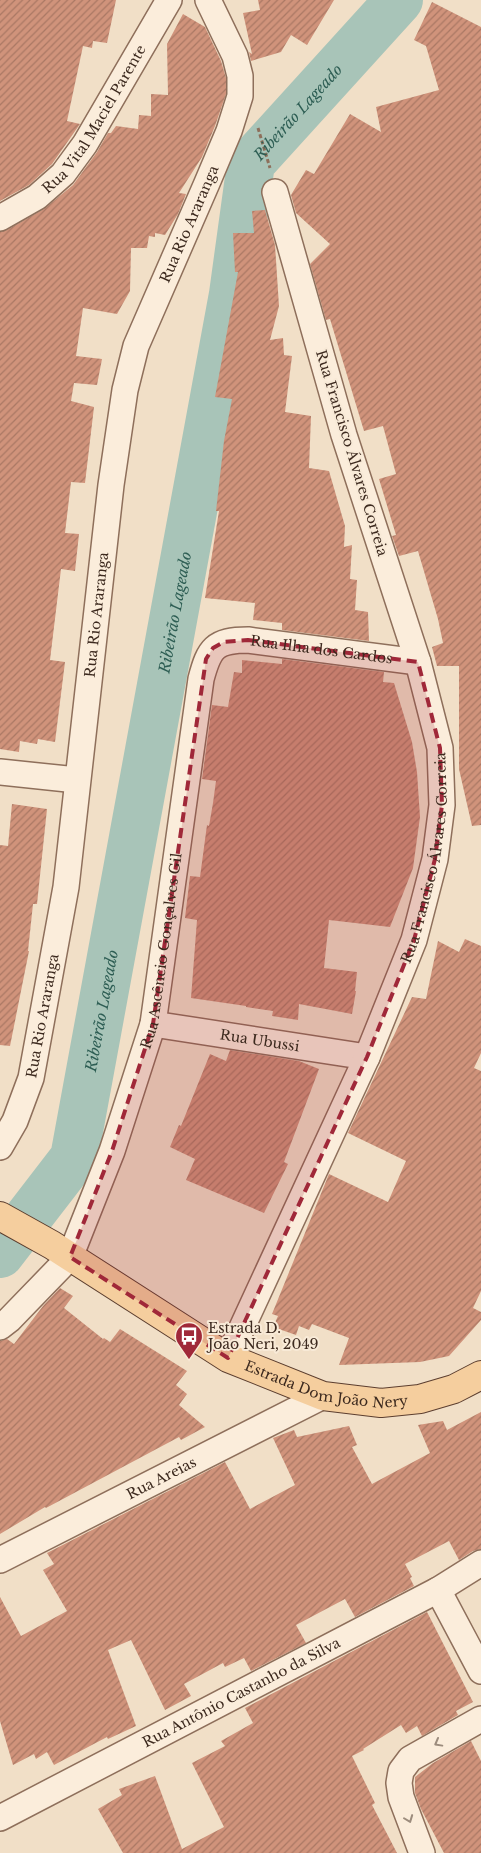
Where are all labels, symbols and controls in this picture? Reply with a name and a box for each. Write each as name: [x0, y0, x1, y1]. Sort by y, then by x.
street label: Rua Vital Maciel Parente: [38, 42, 150, 197]
water label: Ribeirão Lageado: [248, 60, 346, 165]
street label: Rua Rio Araranga: [156, 162, 222, 285]
street label: Rua Francisco Álvares Correia: [312, 348, 392, 558]
water label: Ribeirão Lageado: [154, 550, 195, 676]
street label: Rua Rio Araranga: [81, 551, 112, 678]
street label: Rua Ilha dos Cardos: [249, 631, 394, 668]
street label: Rua Francisco Álvares Correia: [397, 752, 451, 966]
street label: Rua Ascêncio Gonçalves Gil: [137, 851, 186, 1051]
water label: Ribeirão Lageado: [80, 948, 122, 1074]
street label: Rua Rio Araranga: [22, 952, 63, 1080]
street label: Rua Ubussi: [219, 1025, 301, 1056]
place label: Estrada D. João Neri, 2049: [206, 1319, 319, 1353]
bus stop icon: Estrada D. João Neri, 2049: [174, 1321, 204, 1360]
street label: Estrada Dom João Nery: [242, 1357, 409, 1412]
street label: Rua Areias: [124, 1453, 199, 1503]
street label: Rua Antônio Castanho da Silva: [139, 1633, 343, 1751]
one-way arrow: [435, 1737, 444, 1747]
one-way arrow: [403, 1814, 413, 1822]

